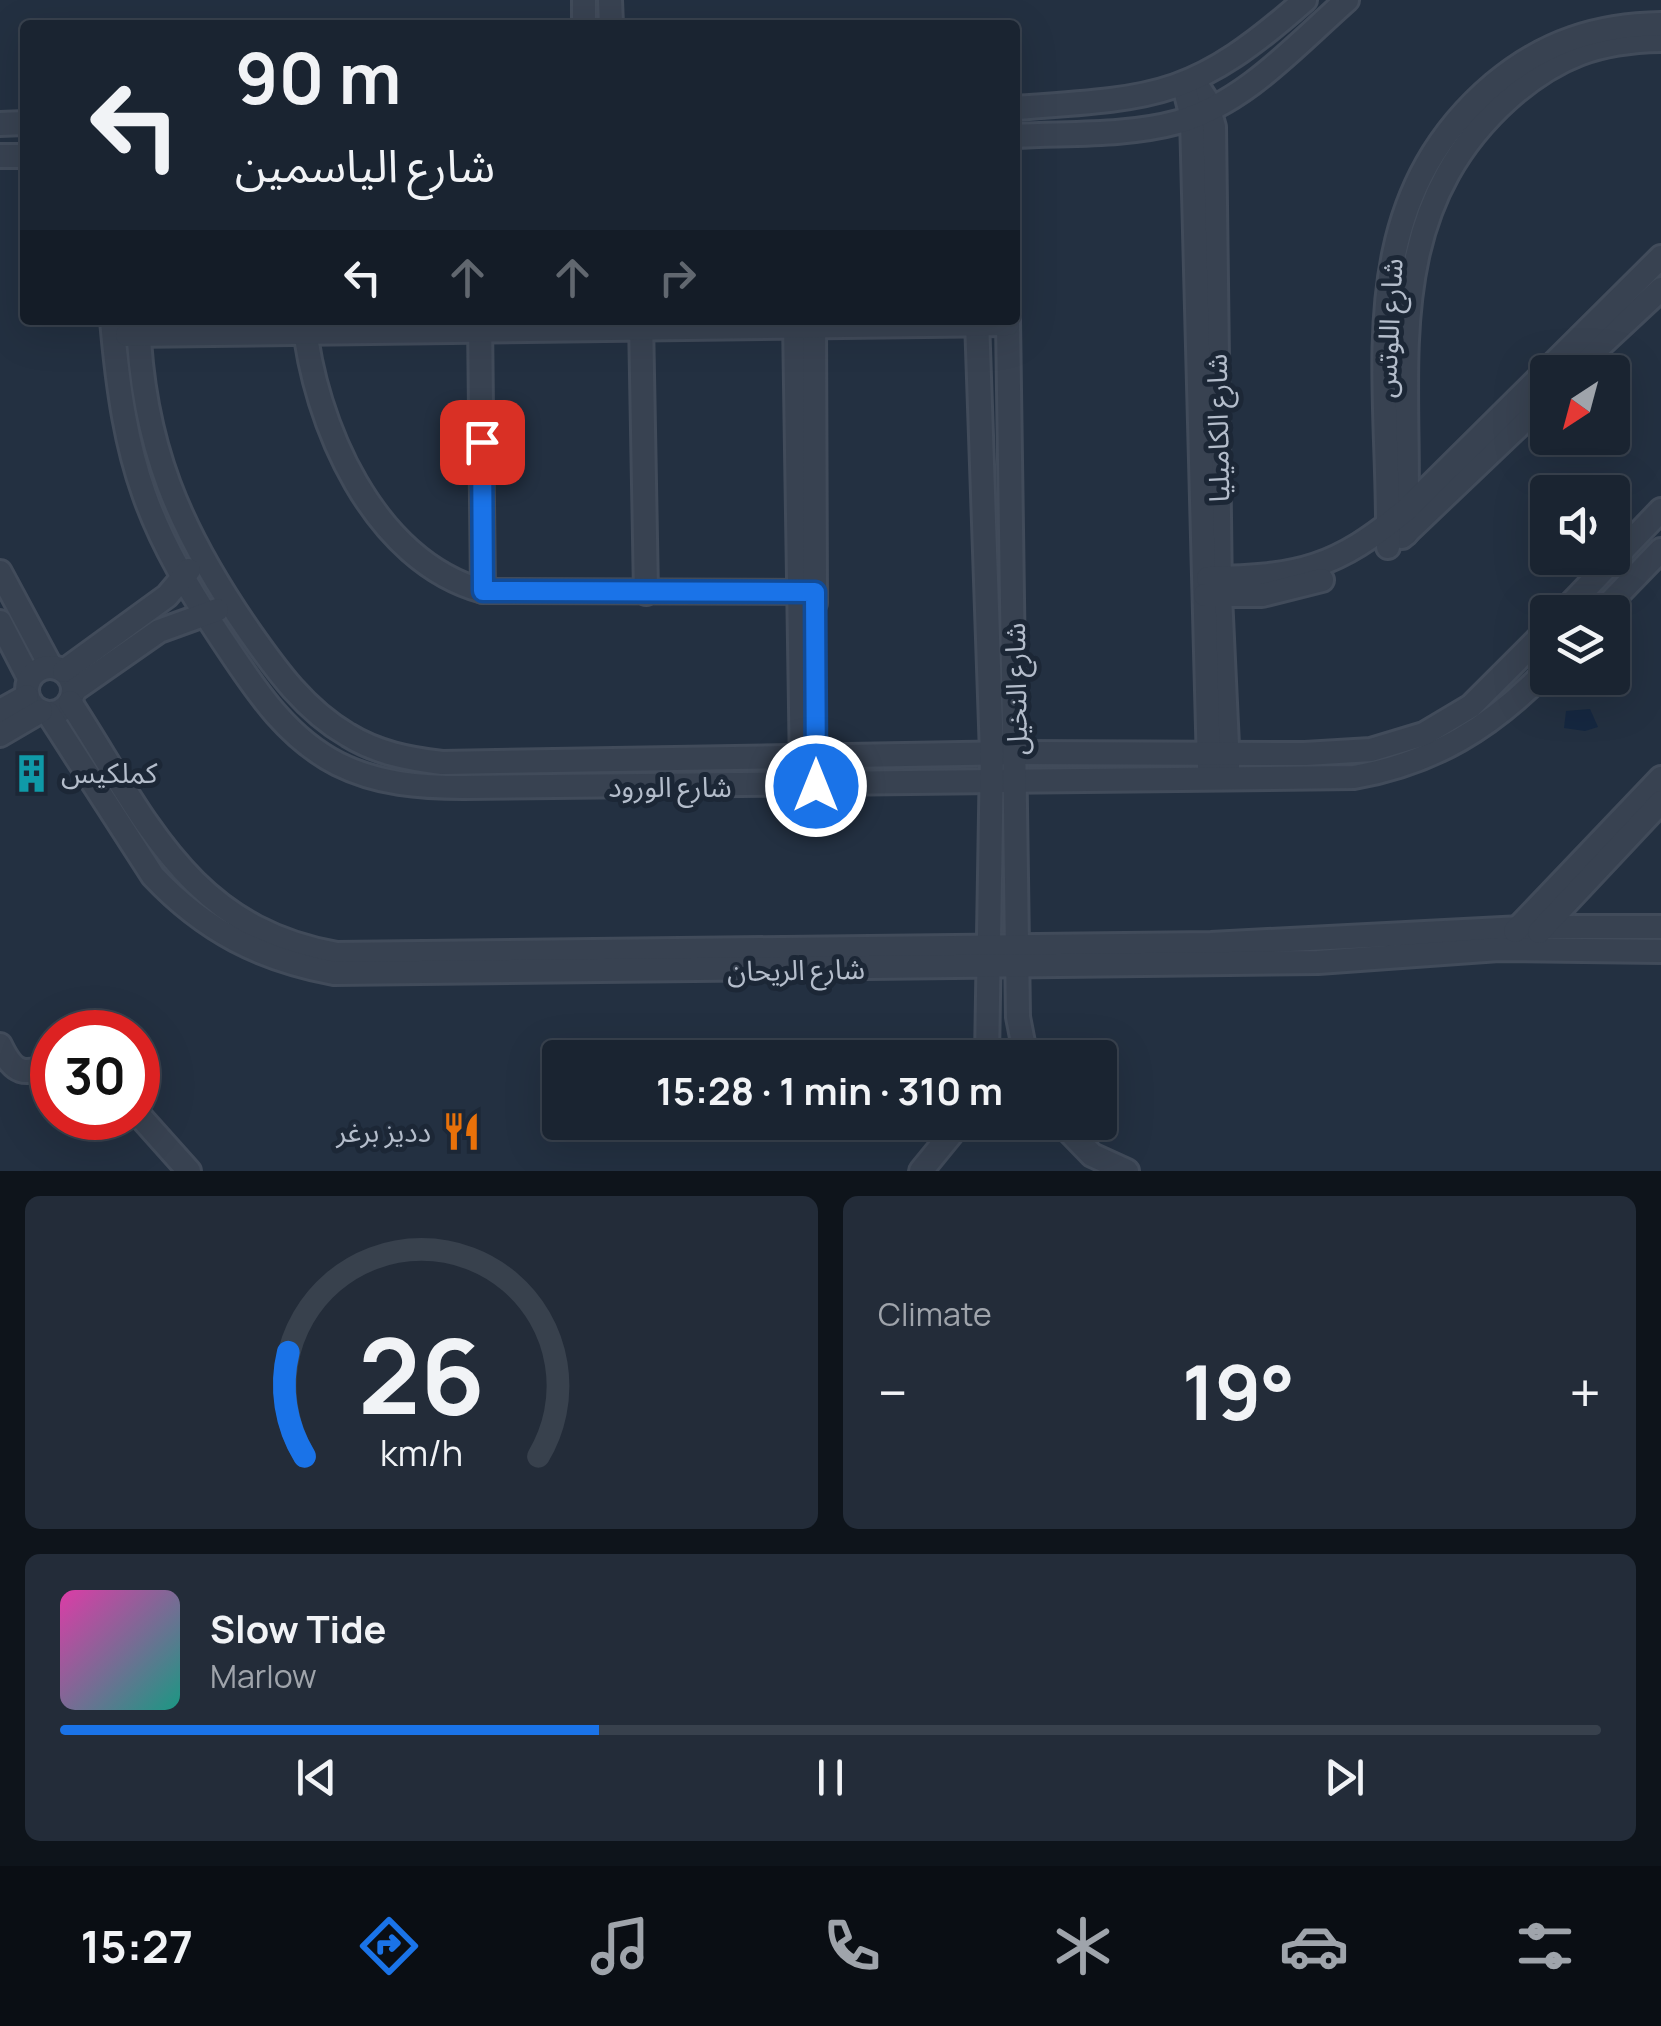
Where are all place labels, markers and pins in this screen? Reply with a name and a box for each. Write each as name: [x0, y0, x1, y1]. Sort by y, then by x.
pin: [440, 400, 525, 485]
building icon: كملكيس: [10, 752, 52, 794]
place label: كملكيس: [61, 753, 158, 791]
restaurant icon: دديز برغر: [440, 1111, 482, 1153]
place label: دديز برغر: [335, 1112, 431, 1150]

